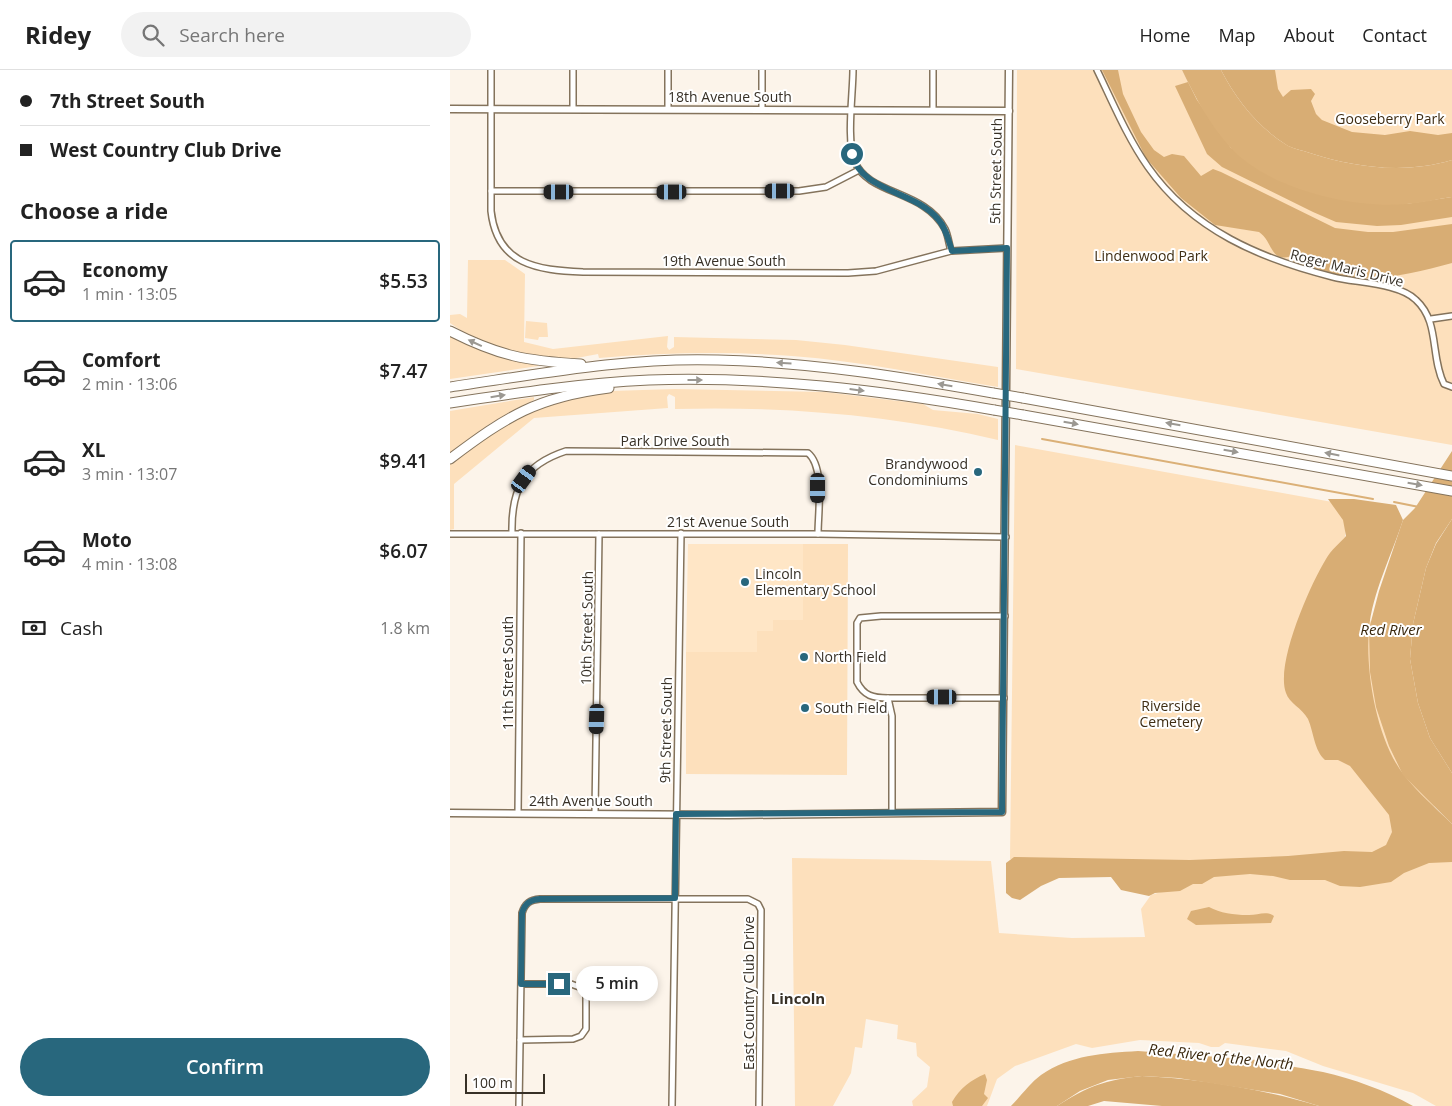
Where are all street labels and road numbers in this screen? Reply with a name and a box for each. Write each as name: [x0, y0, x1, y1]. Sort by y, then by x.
street label: 18th Avenue South: [668, 87, 792, 106]
street label: 5th Street South: [985, 118, 1006, 224]
street label: Roger Maris Drive: [1289, 244, 1406, 291]
street label: 19th Avenue South: [662, 251, 786, 270]
street label: Park Drive South: [620, 431, 730, 450]
street label: 21st Avenue South: [667, 512, 789, 531]
street label: 10th Street South: [576, 571, 597, 685]
street label: 11th Street South: [498, 616, 517, 730]
street label: 9th Street South: [655, 677, 676, 783]
street label: 24th Avenue South: [529, 791, 653, 810]
street label: East Country Club Drive: [739, 916, 758, 1070]

